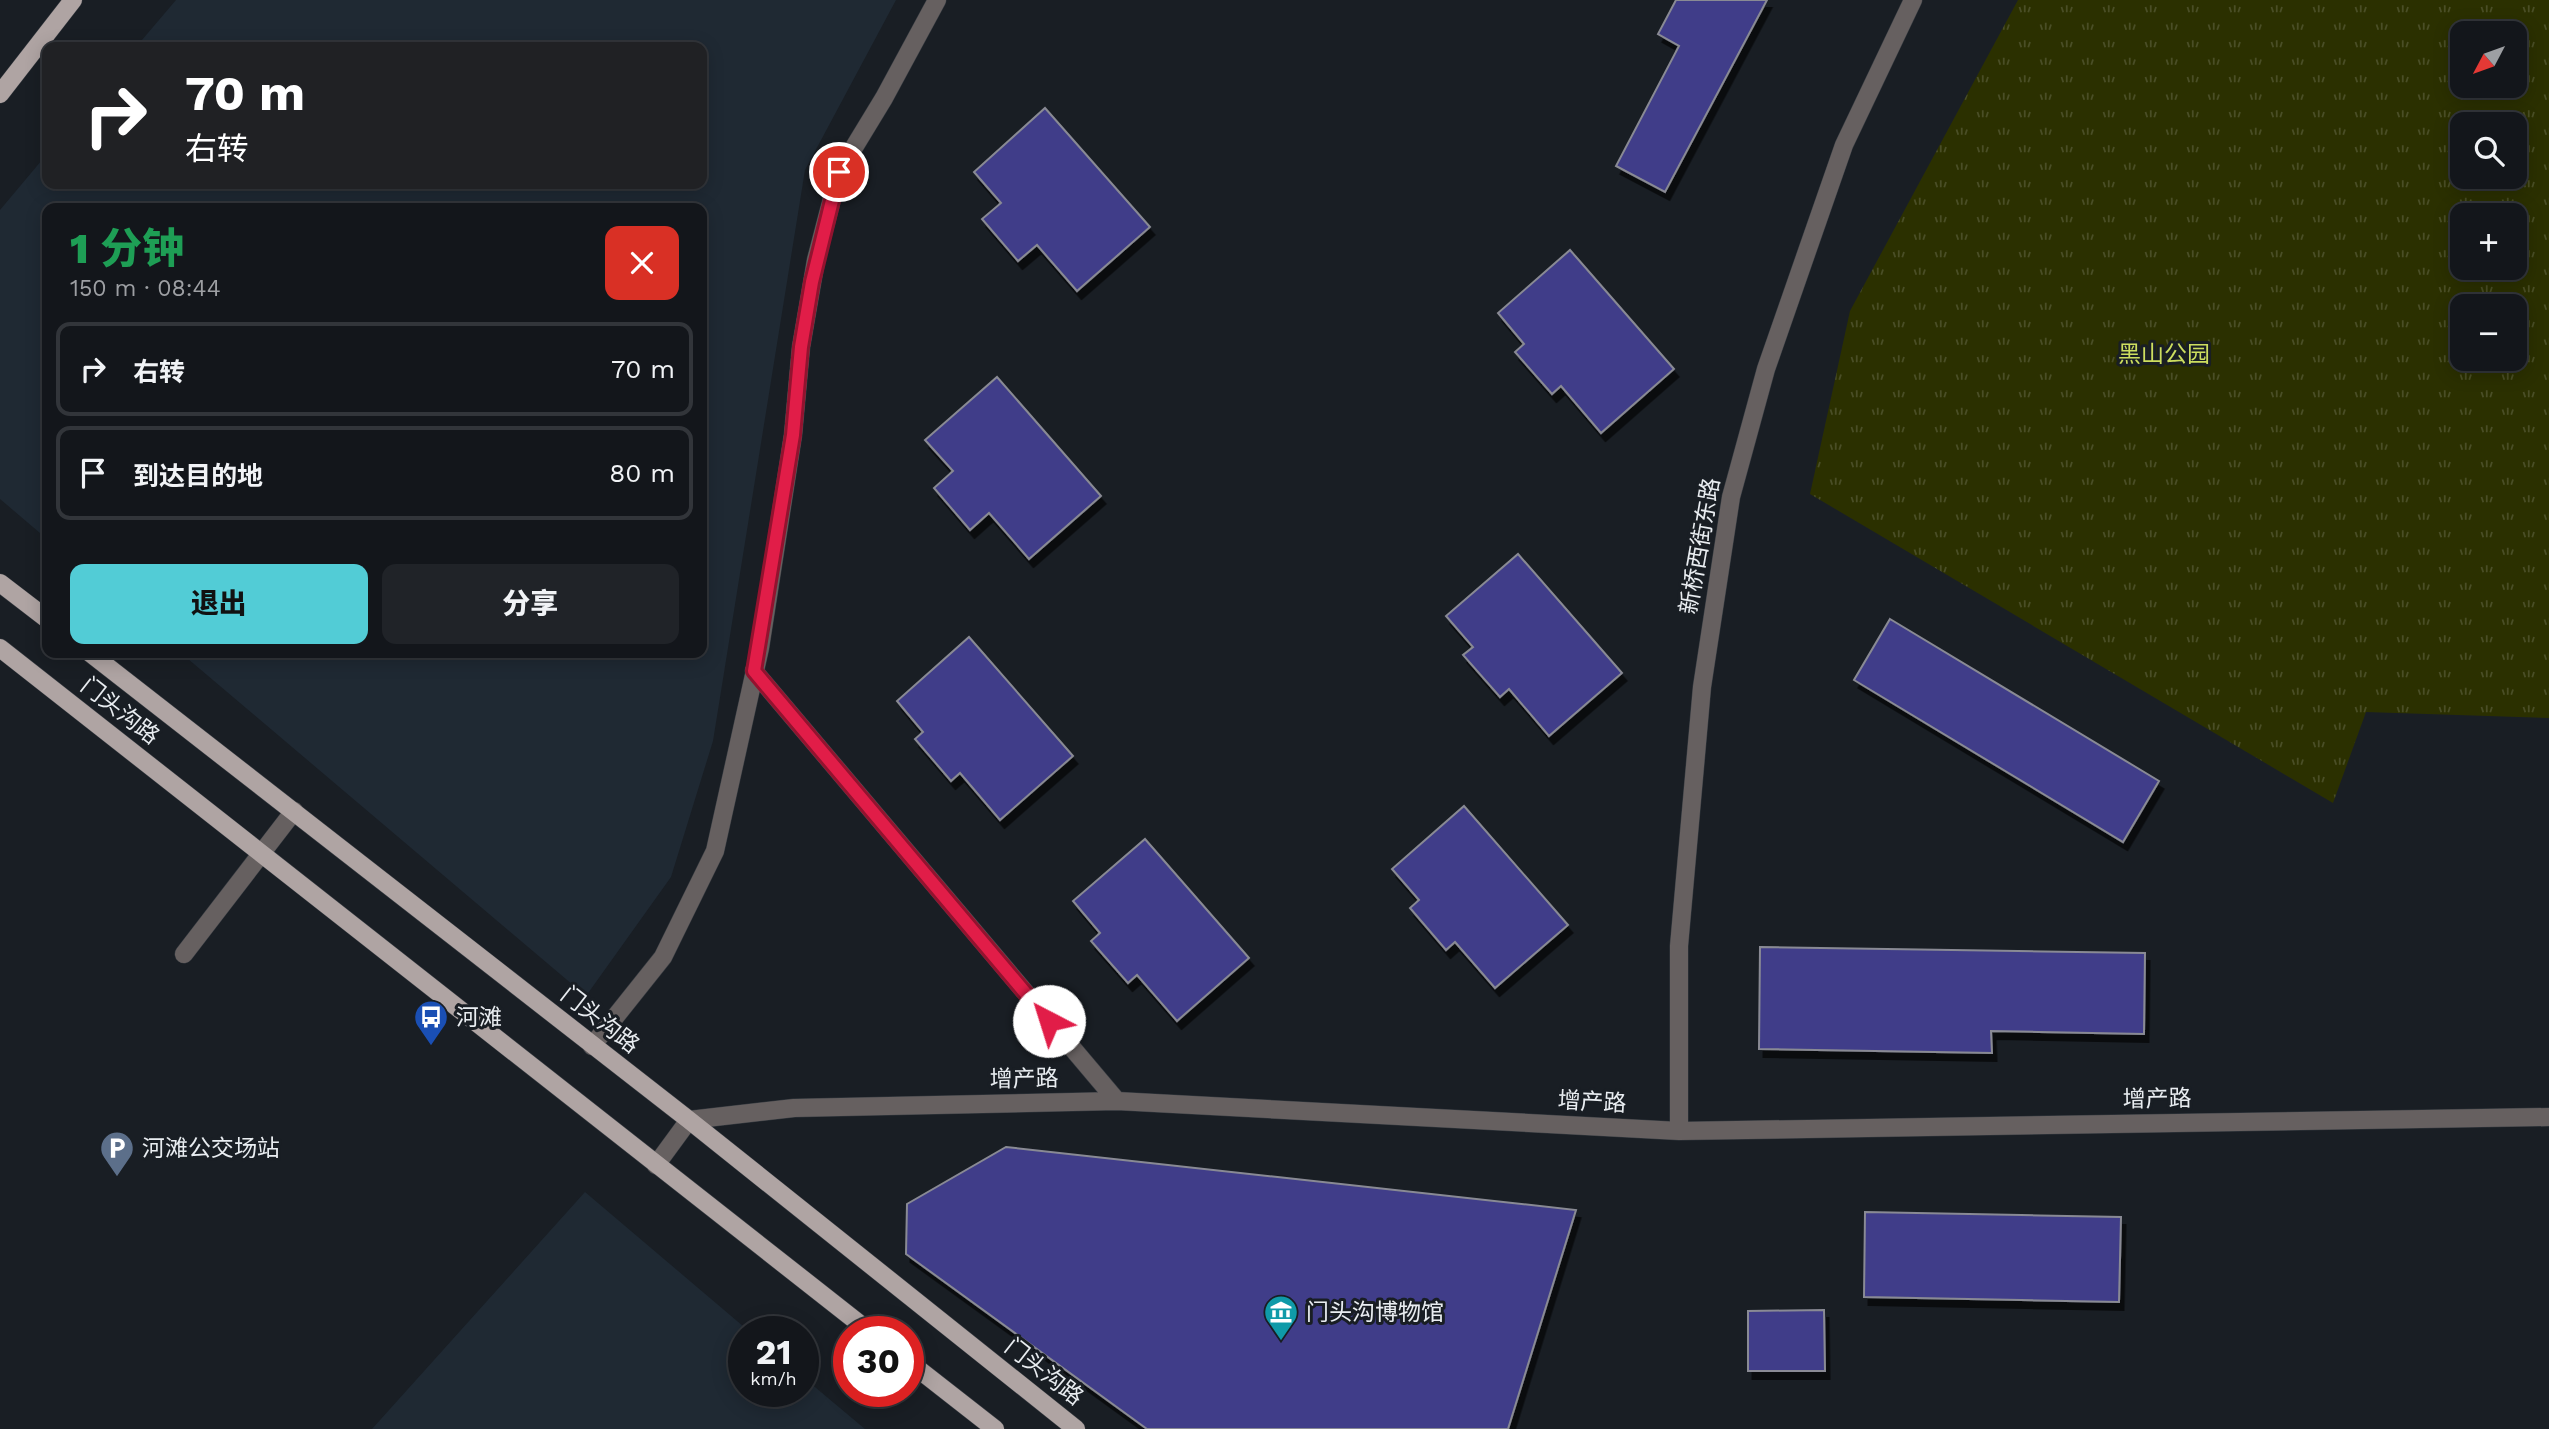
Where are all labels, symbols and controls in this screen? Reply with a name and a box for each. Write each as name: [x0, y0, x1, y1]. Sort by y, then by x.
north arrow: [2450, 21, 2527, 98]
map controls: [2450, 21, 2527, 371]
text: 70 m: [185, 64, 305, 122]
icon: right: [70, 70, 161, 161]
button: search: [2450, 112, 2527, 189]
text: 右转: [185, 130, 249, 168]
pin: [809, 142, 869, 202]
icon: arrive: [820, 153, 858, 191]
button: +: [2450, 203, 2527, 280]
text: 1 分钟: [70, 224, 184, 273]
button: close: [605, 226, 679, 300]
text: 150 m · 08:44: [70, 275, 221, 302]
button: −: [2450, 294, 2527, 371]
park label: 黑山公园: [2118, 341, 2210, 368]
icon: right: [74, 350, 112, 388]
text: 70 m: [611, 354, 675, 384]
text: 右转: [133, 357, 185, 387]
icon: arrive: [74, 454, 112, 492]
text: 80 m: [609, 458, 675, 488]
text: 到达目的地: [133, 461, 263, 491]
street label: 新桥西街东路: [1675, 476, 1725, 616]
button: 退出: [70, 564, 368, 644]
button: 分享: [382, 564, 679, 644]
street label: 门头沟路: [75, 672, 165, 750]
street label: 门头沟路: [555, 981, 645, 1059]
position arrow: [1012, 984, 1086, 1058]
bus stop icon: 河滩: [412, 998, 450, 1047]
place label: 河滩: [456, 1004, 502, 1031]
street label: 增产路: [989, 1065, 1059, 1093]
street label: 增产路: [2122, 1085, 2192, 1113]
street label: 增产路: [1557, 1087, 1627, 1117]
parking icon: 河滩公交场站: [98, 1129, 136, 1178]
place label: 河滩公交场站: [142, 1135, 280, 1162]
museum icon: 门头沟博物馆: [1262, 1293, 1300, 1342]
place label: 门头沟博物馆: [1306, 1299, 1444, 1326]
speed limit sign: 30: [833, 1316, 924, 1407]
text: 21: [756, 1331, 791, 1373]
street label: 门头沟路: [999, 1333, 1089, 1411]
text: km/h: [750, 1368, 797, 1389]

